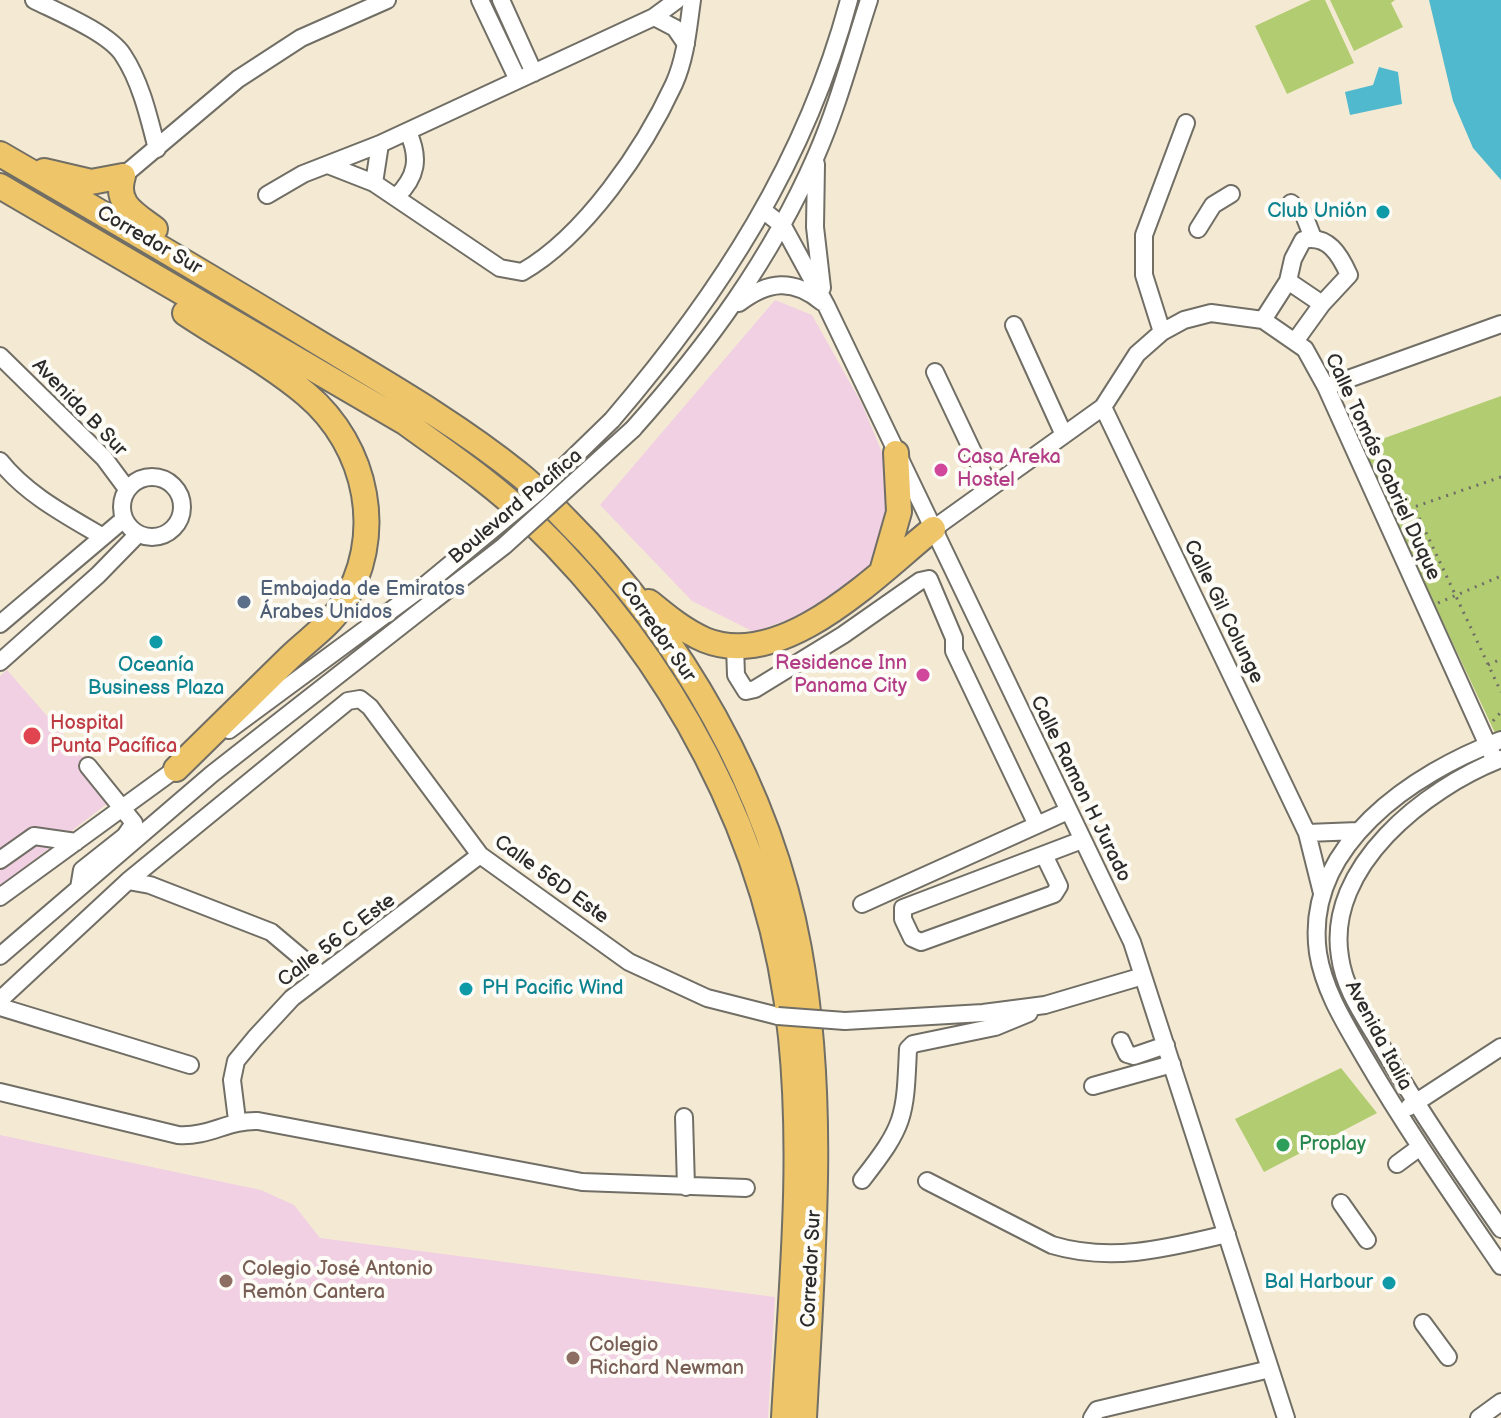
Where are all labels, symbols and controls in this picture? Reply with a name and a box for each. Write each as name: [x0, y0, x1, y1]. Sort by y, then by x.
place label: Club Unión: [1267, 200, 1367, 224]
street label: Corredor Sur: [92, 201, 206, 281]
marker: Club Unión: [1374, 203, 1392, 221]
street label: Calle Tomás Gabriel Duque: [1319, 350, 1445, 584]
street label: Avenida B Sur: [26, 354, 132, 462]
street label: Boulevard Pacífica: [444, 444, 588, 570]
place label: Casa Areka Hostel: [957, 446, 1061, 493]
marker: Casa Areka Hostel: [932, 461, 950, 479]
street label: Calle Gil Colunge: [1178, 536, 1268, 688]
street label: Corredor Sur: [614, 577, 700, 687]
place label: Embajada de Emiratos Árabes Unidos: [260, 578, 465, 625]
marker: Embajada de Emiratos Árabes Unidos: [235, 593, 253, 611]
marker: Oceanía Business Plaza: [147, 633, 165, 651]
place label: Residence Inn Panama City: [775, 652, 907, 699]
place label: Oceanía Business Plaza: [88, 654, 224, 701]
marker: Residence Inn Panama City: [914, 666, 932, 684]
street label: Calle Ramon H Jurado: [1024, 692, 1136, 886]
place label: Hospital Punta Pacífica: [50, 712, 177, 759]
marker: Hospital Punta Pacífica: [21, 725, 43, 747]
street label: Calle 56D Este: [489, 830, 613, 930]
street label: Calle 56 C Este: [274, 889, 400, 993]
place label: PH Pacific Wind: [482, 977, 623, 1001]
street label: Avenida Italia: [1339, 977, 1417, 1095]
marker: PH Pacific Wind: [457, 980, 475, 998]
place label: Proplay: [1299, 1133, 1366, 1157]
marker: Proplay: [1274, 1136, 1292, 1154]
street label: Corredor Sur: [797, 1210, 827, 1328]
place label: Colegio José Antonio Remón Cantera: [242, 1258, 433, 1305]
place label: Bal Harbour: [1264, 1271, 1373, 1295]
marker: Colegio José Antonio Remón Cantera: [217, 1272, 235, 1290]
marker: Bal Harbour: [1380, 1274, 1398, 1292]
place label: Colegio Richard Newman: [589, 1334, 744, 1381]
marker: Colegio Richard Newman: [564, 1349, 582, 1367]

